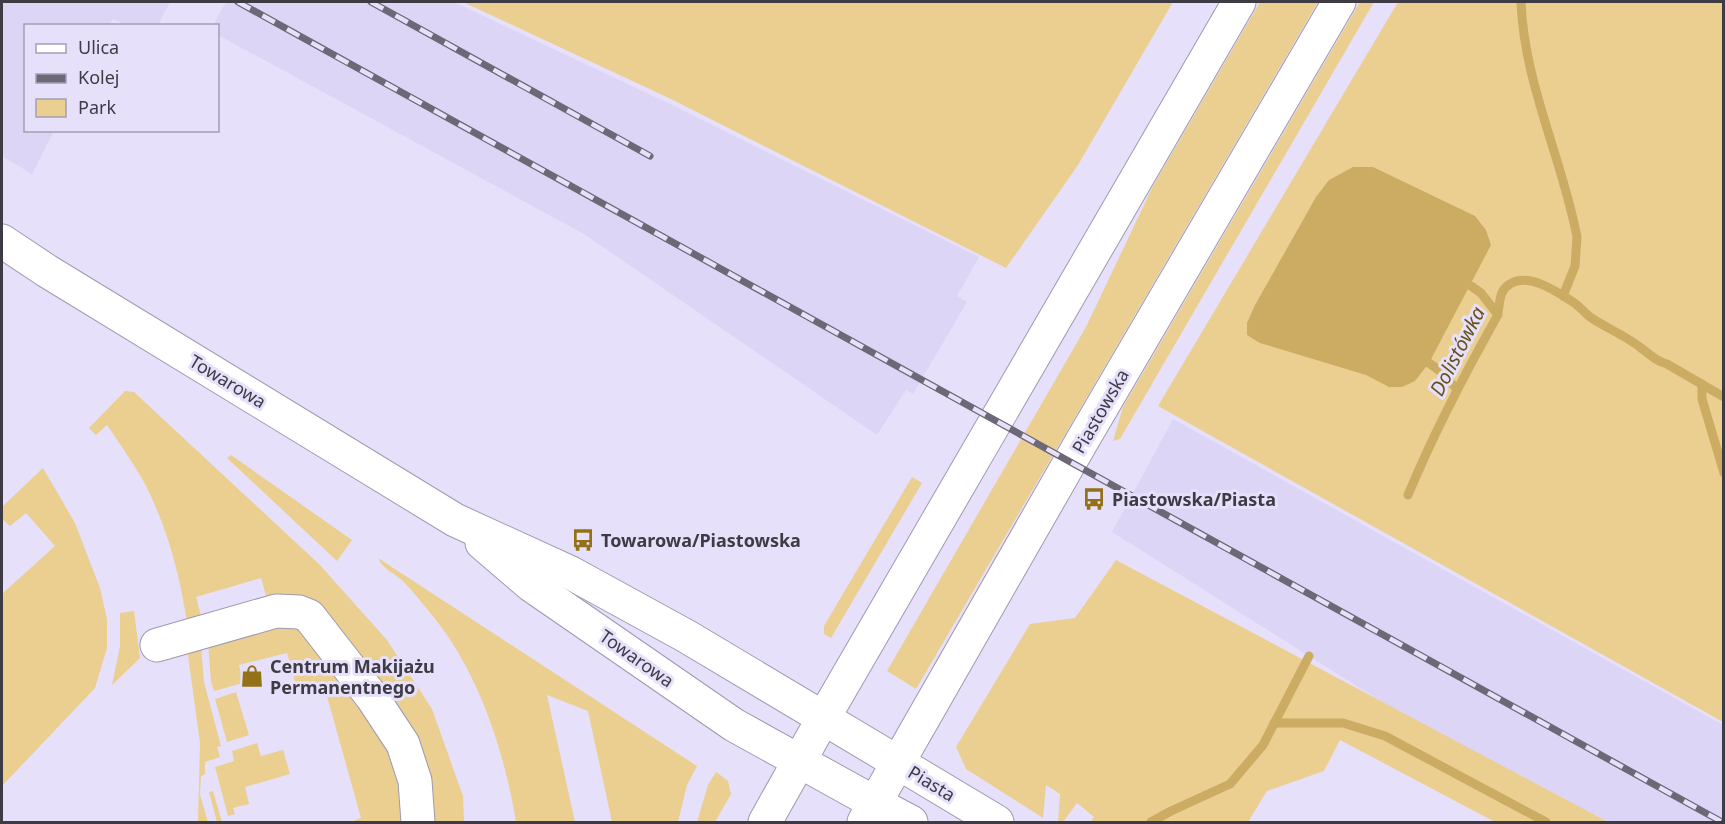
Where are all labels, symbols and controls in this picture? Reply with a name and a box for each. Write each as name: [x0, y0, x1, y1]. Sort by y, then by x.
legend: [24, 24, 219, 132]
text: Ulica: [78, 35, 119, 59]
text: Kolej: [78, 65, 119, 89]
text: Park: [78, 95, 116, 119]
water label: Dolistówka: [1423, 302, 1491, 400]
street label: Towarowa: [185, 349, 271, 413]
street label: Piastowska: [1066, 364, 1134, 458]
bus stop icon: Piastowska/Piasta: [1081, 486, 1107, 512]
place label: Piastowska/Piasta: [1112, 487, 1276, 511]
bus stop icon: Towarowa/Piastowska: [570, 527, 596, 553]
place label: Towarowa/Piastowska: [601, 528, 801, 552]
street label: Towarowa: [595, 624, 679, 692]
place label: Centrum Makijażu Permanentnego: [270, 654, 435, 699]
shop icon: Centrum Makijażu Permanentnego: [239, 663, 265, 689]
street label: Piasta: [904, 760, 960, 806]

